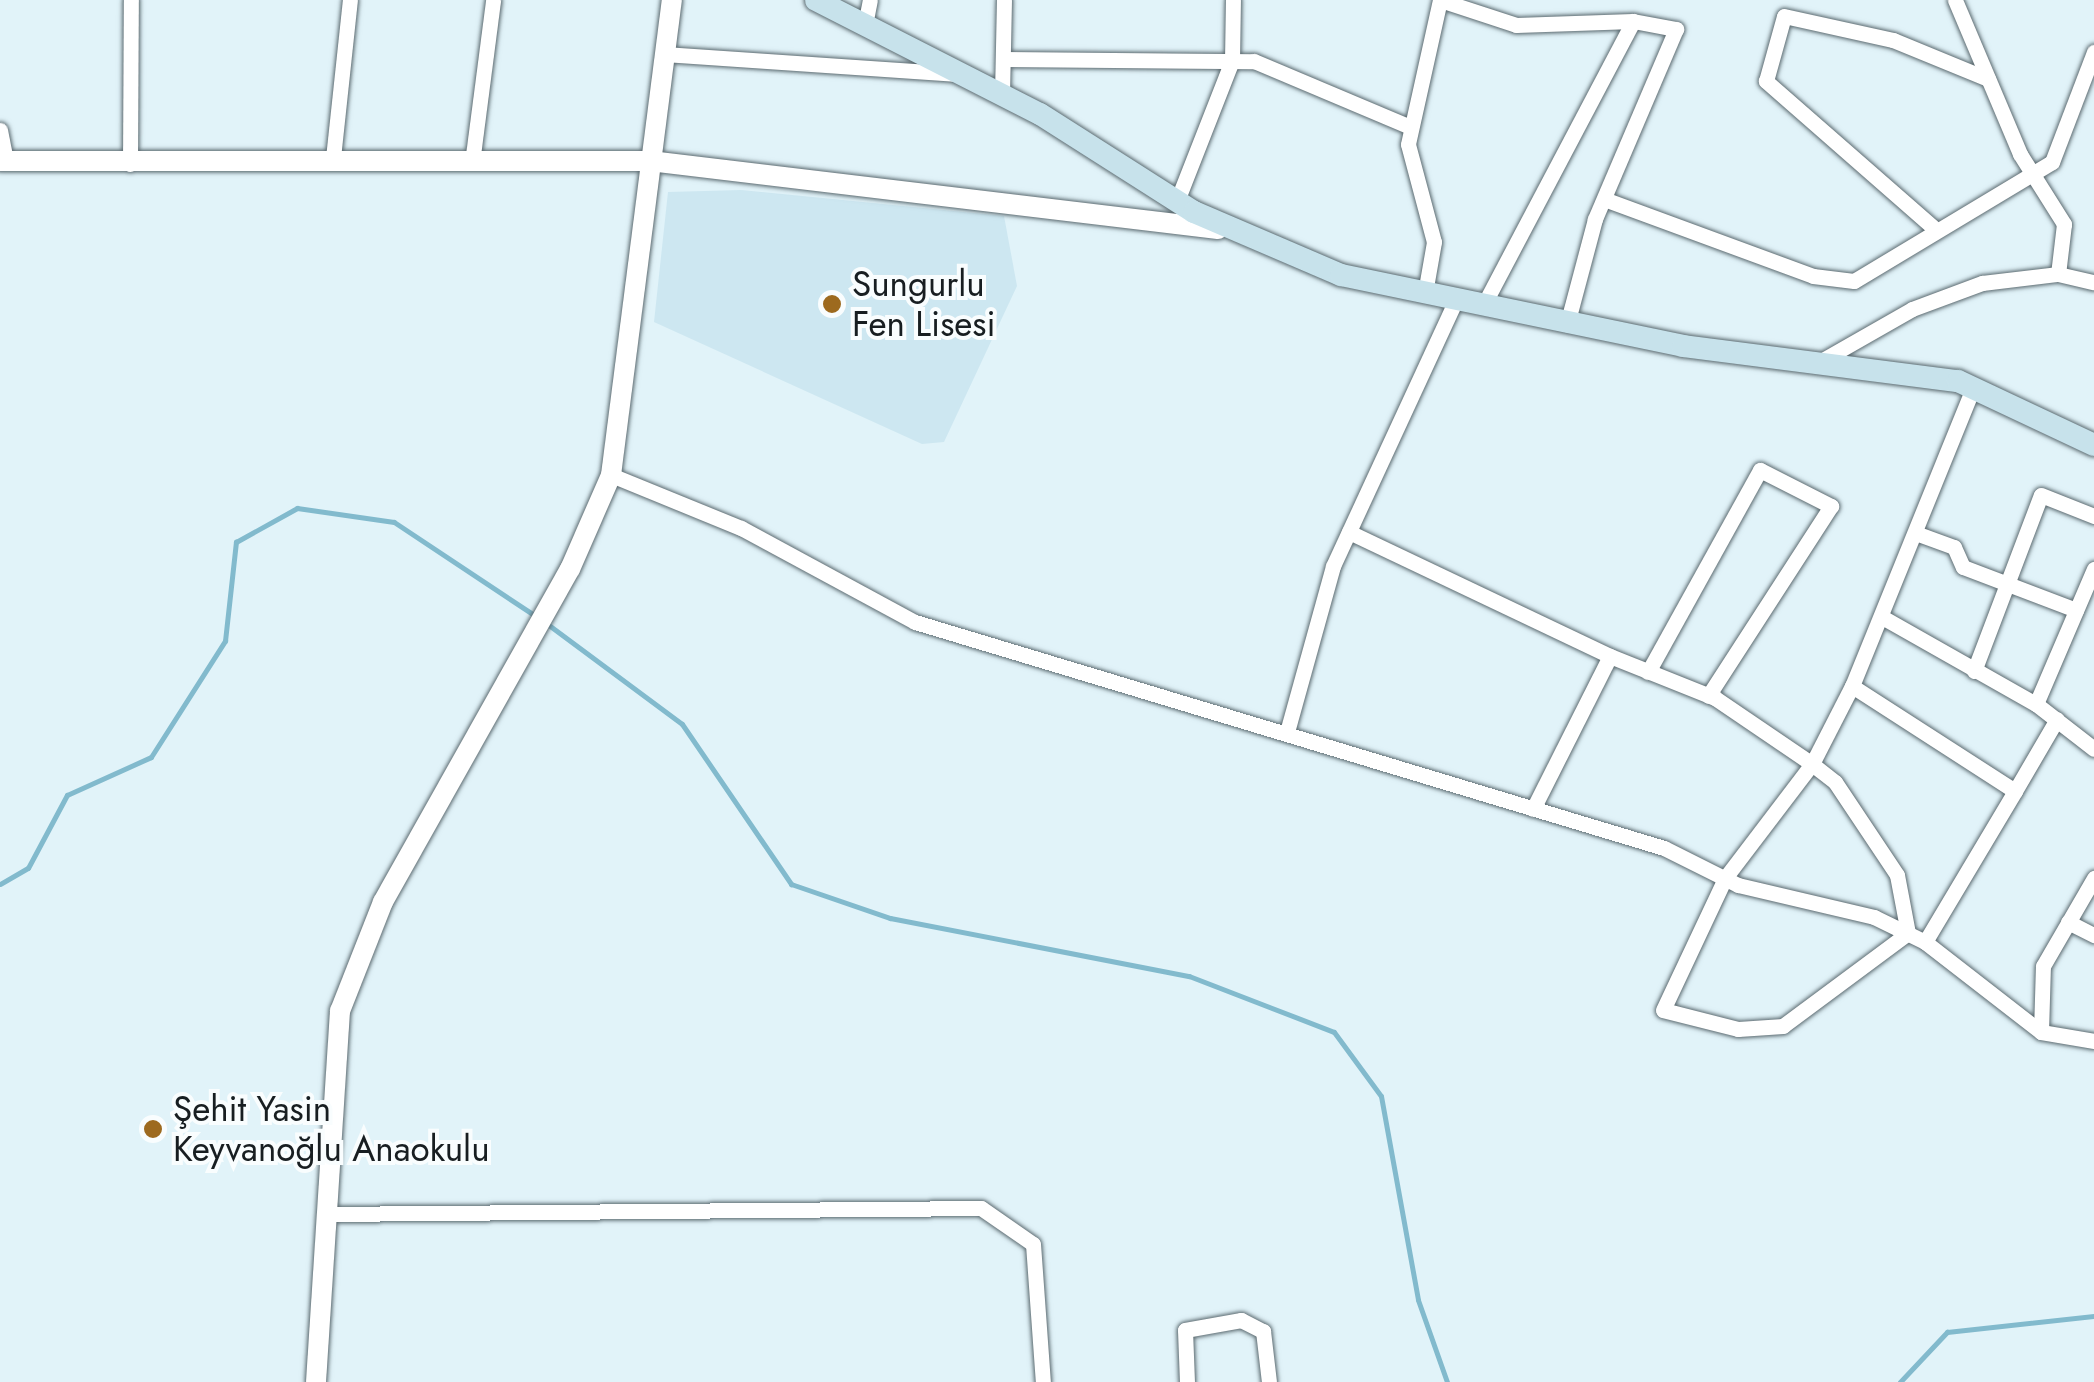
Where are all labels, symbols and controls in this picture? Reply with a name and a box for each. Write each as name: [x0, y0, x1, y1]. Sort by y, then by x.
place label: Sungurlu Fen Lisesi: [852, 263, 996, 345]
marker: Sungurlu Fen Lisesi: [821, 293, 843, 315]
place label: Şehit Yasin Keyvanoğlu Anaokulu: [173, 1088, 490, 1170]
marker: Şehit Yasin Keyvanoğlu Anaokulu: [142, 1118, 164, 1140]

